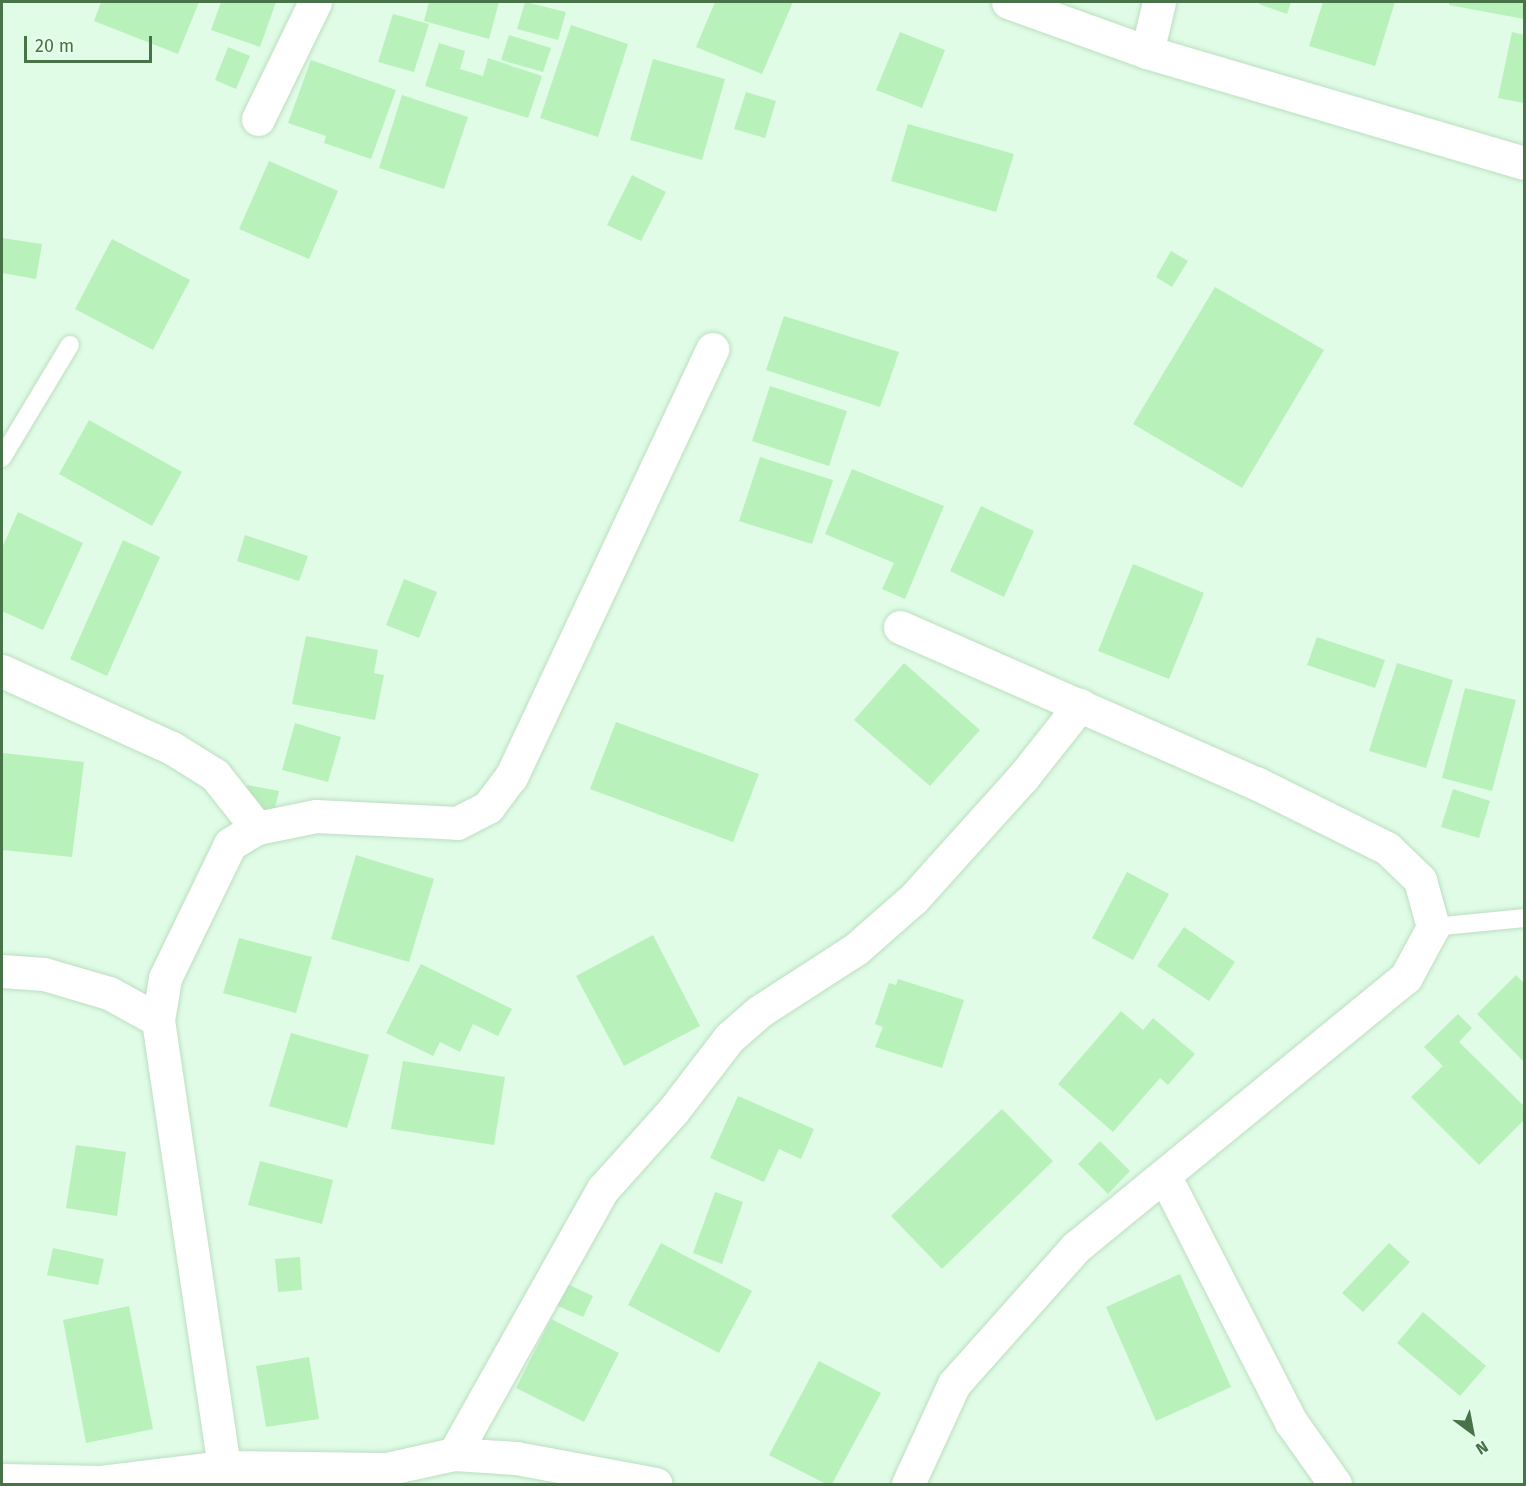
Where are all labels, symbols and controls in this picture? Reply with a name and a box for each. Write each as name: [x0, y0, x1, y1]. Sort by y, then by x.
scale bar: [27, 24, 154, 62]
text: 20 m: [35, 35, 74, 57]
north arrow: [1442, 1402, 1502, 1462]
text: N: [1472, 1437, 1491, 1459]

